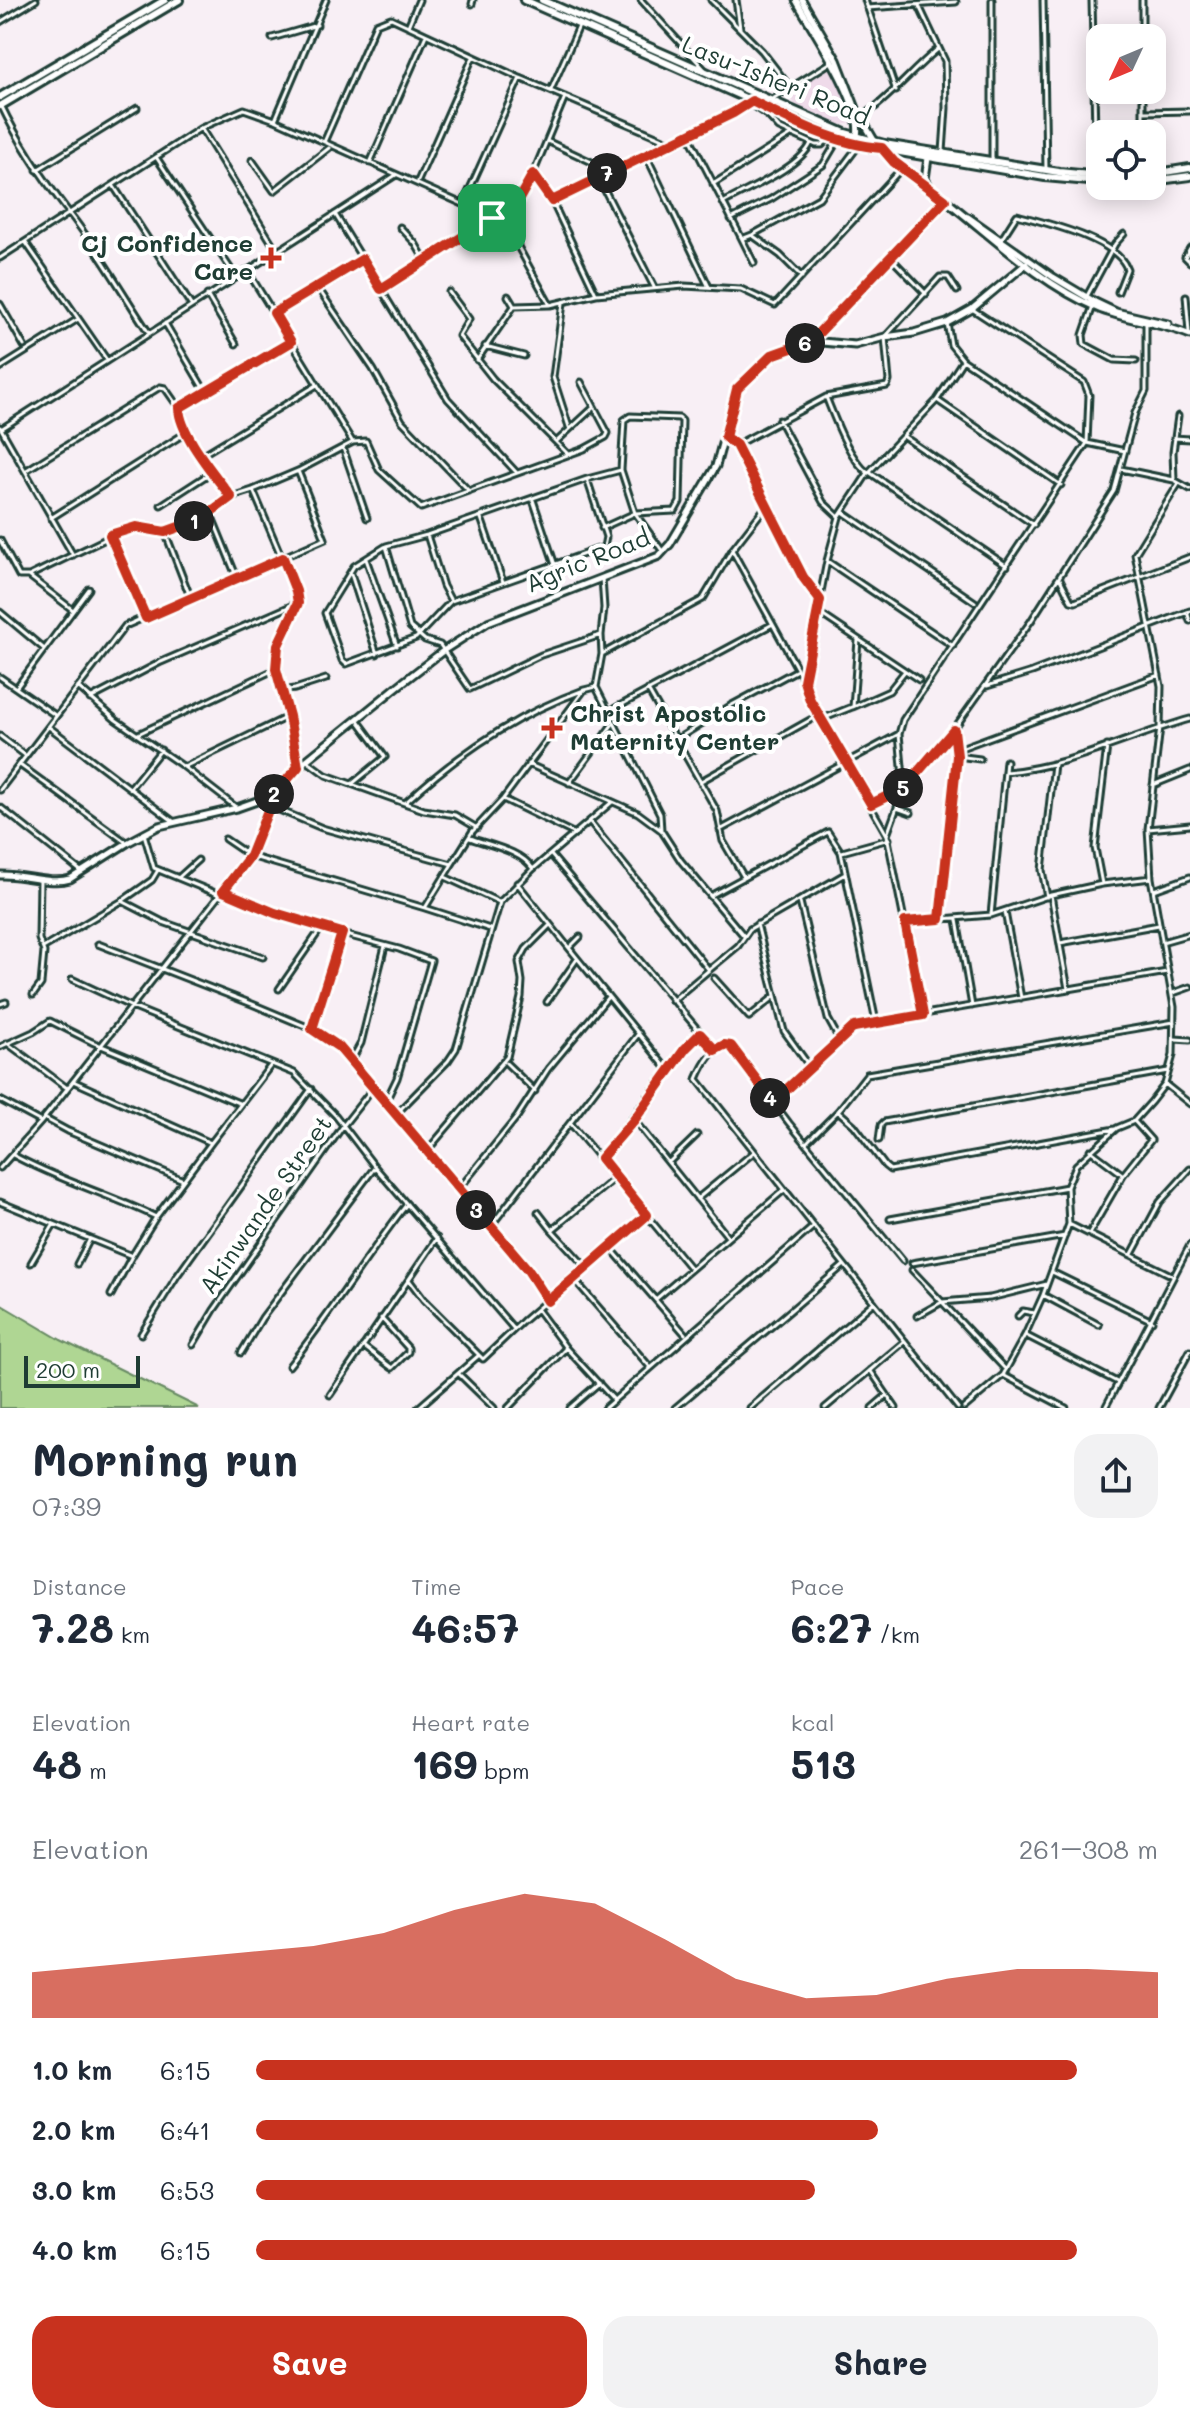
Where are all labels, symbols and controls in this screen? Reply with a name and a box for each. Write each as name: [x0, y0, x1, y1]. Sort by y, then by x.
north arrow: [1086, 24, 1166, 104]
map controls: [1086, 24, 1166, 200]
street label: Lasu-Isheri Road: [678, 28, 875, 131]
button: locate: [1086, 120, 1166, 200]
pin: 7: [587, 153, 627, 193]
text: 7: [601, 158, 613, 187]
pin: [458, 184, 526, 252]
icon: arrive: [470, 196, 514, 240]
place label: Cj Confidence Care: [81, 227, 253, 286]
marker: Cj Confidence Care: [260, 247, 282, 269]
pin: 6: [785, 323, 825, 363]
text: 6: [798, 328, 812, 357]
pin: 1: [174, 501, 214, 541]
text: 1: [189, 506, 199, 535]
street label: Agric Road: [521, 521, 654, 599]
place label: Christ Apostolic Maternity Center: [570, 697, 779, 756]
marker: Christ Apostolic Maternity Center: [541, 717, 563, 739]
pin: 5: [883, 768, 923, 808]
text: 5: [897, 773, 909, 802]
pin: 2: [254, 774, 294, 814]
text: 2: [268, 779, 280, 808]
pin: 4: [750, 1078, 790, 1118]
text: 4: [763, 1083, 777, 1112]
street label: Akinwande Street: [192, 1109, 338, 1299]
pin: 3: [456, 1190, 496, 1230]
text: 3: [469, 1195, 483, 1224]
scale bar: [24, 1352, 140, 1388]
text: 200 m: [36, 1355, 100, 1384]
text: Morning run: [32, 1430, 298, 1487]
button: share: [1074, 1434, 1158, 1518]
text: 07:39: [32, 1489, 101, 1523]
text: Distance: [32, 1572, 127, 1601]
text: Time: [411, 1572, 461, 1601]
text: Pace: [791, 1572, 844, 1601]
text: 7.28: [32, 1601, 114, 1653]
text: 46:57: [411, 1601, 519, 1653]
text: 6:27: [791, 1601, 872, 1653]
text: km: [114, 1620, 150, 1649]
text: /km: [872, 1620, 920, 1649]
text: Elevation: [32, 1708, 131, 1737]
text: Heart rate: [411, 1708, 530, 1737]
text: kcal: [791, 1708, 835, 1737]
text: 48: [32, 1737, 82, 1789]
text: 169: [411, 1737, 477, 1789]
text: 513: [791, 1737, 856, 1789]
text: m: [82, 1756, 107, 1785]
text: bpm: [477, 1756, 529, 1785]
text: Elevation: [32, 1832, 149, 1866]
text: 261–308 m: [1019, 1832, 1158, 1866]
text: 1.0 km: [32, 2053, 112, 2087]
text: 6:15: [160, 2053, 211, 2087]
text: 2.0 km: [32, 2113, 115, 2147]
text: 6:41: [160, 2113, 211, 2147]
text: 3.0 km: [32, 2173, 116, 2207]
text: 6:53: [160, 2173, 214, 2207]
text: 4.0 km: [32, 2233, 117, 2267]
text: 6:15: [160, 2233, 211, 2267]
button: Save: [32, 2316, 587, 2408]
button: Share: [603, 2316, 1158, 2408]

